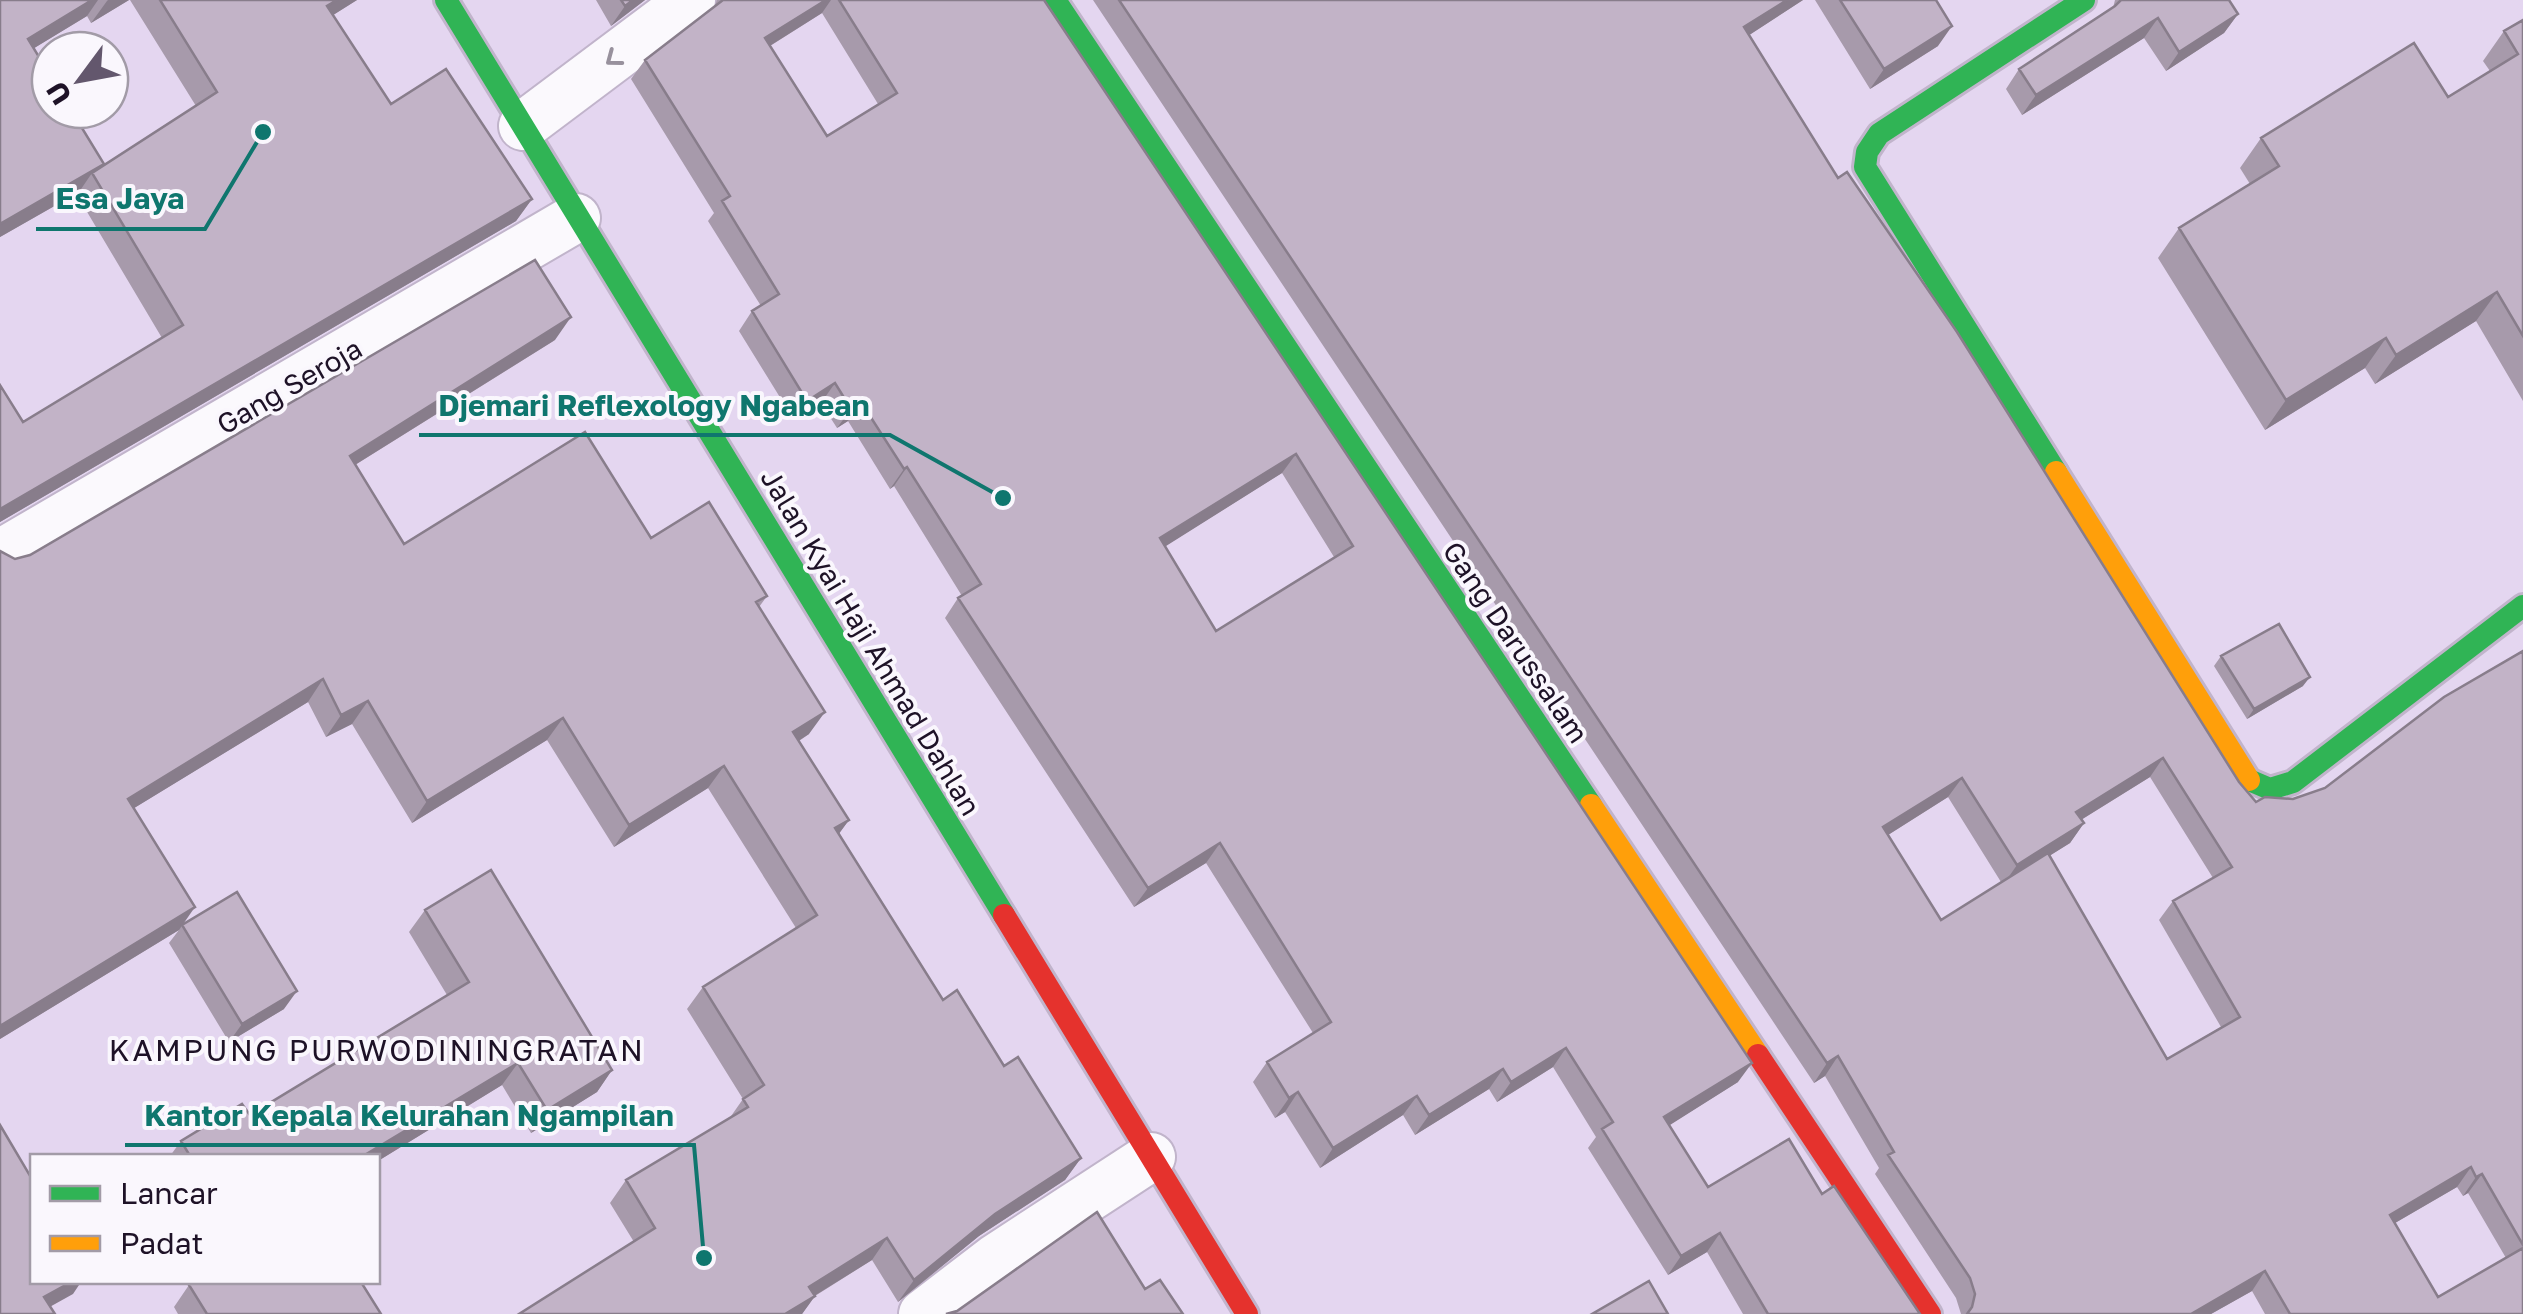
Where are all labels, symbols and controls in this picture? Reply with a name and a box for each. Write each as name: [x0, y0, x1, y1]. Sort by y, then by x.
north arrow: [30, 30, 130, 130]
one-way arrow: [606, 47, 624, 64]
text: U: [39, 76, 78, 111]
callout: Esa Jaya: [36, 169, 205, 229]
text: Esa Jaya: [56, 180, 184, 216]
street label: Gang Seroja: [211, 331, 367, 441]
callout: Djemari Reflexology Ngabean: [419, 375, 890, 435]
text: Djemari Reflexology Ngabean: [438, 387, 870, 423]
street label: Jalan Kyai Haji Ahmad Dahlan: [754, 463, 988, 821]
street label: Gang Darussalam: [1437, 535, 1595, 749]
district label: KAMPUNG PURWODININGRATAN: [109, 1032, 645, 1068]
callout: Kantor Kepala Kelurahan Ngampilan: [125, 1085, 694, 1145]
text: Kantor Kepala Kelurahan Ngampilan: [144, 1097, 674, 1133]
legend: [30, 1154, 380, 1284]
text: Lancar: [120, 1175, 218, 1211]
text: Padat: [120, 1225, 203, 1261]

